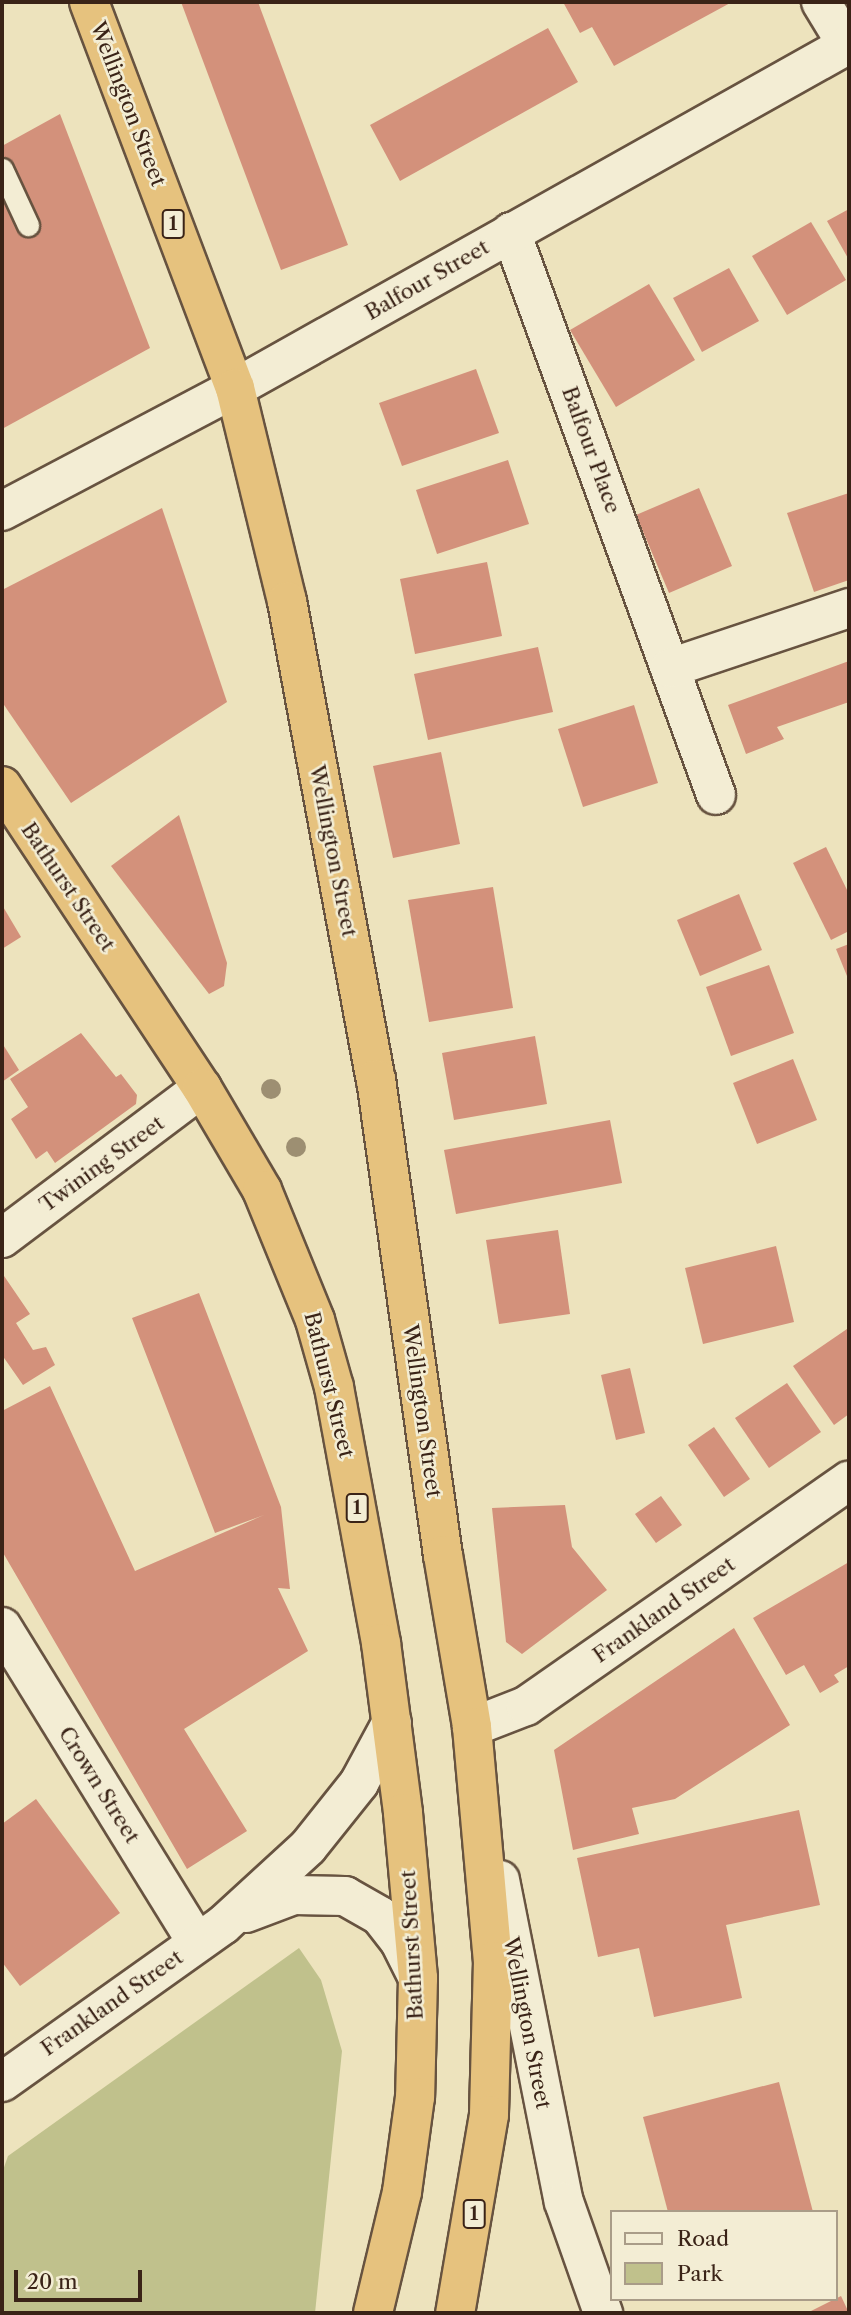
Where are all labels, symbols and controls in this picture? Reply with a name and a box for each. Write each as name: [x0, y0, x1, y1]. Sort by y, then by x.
street label: Wellington Street: [85, 18, 171, 190]
road number: 1: [161, 208, 185, 240]
street label: Balfour Street: [361, 234, 493, 326]
street label: Balfour Place: [556, 383, 626, 517]
street label: Wellington Street: [304, 763, 362, 939]
street label: Bathurst Street: [16, 818, 120, 956]
street label: Twining Street: [35, 1110, 169, 1218]
street label: Bathurst Street: [299, 1309, 359, 1461]
street label: Wellington Street: [397, 1323, 447, 1499]
road number: 1: [345, 1492, 369, 1524]
street label: Frankland Street: [588, 1552, 740, 1668]
street label: Crown Street: [53, 1722, 145, 1848]
street label: Bathurst Street: [396, 1870, 428, 2020]
street label: Wellington Street: [498, 1935, 556, 2111]
street label: Frankland Street: [36, 1945, 188, 2061]
road number: 1: [462, 2198, 486, 2230]
legend: [610, 2210, 837, 2301]
text: Road: [677, 2226, 729, 2251]
scale bar: [18, 2256, 145, 2300]
text: Park: [677, 2261, 723, 2286]
text: 20 m: [27, 2269, 78, 2294]

